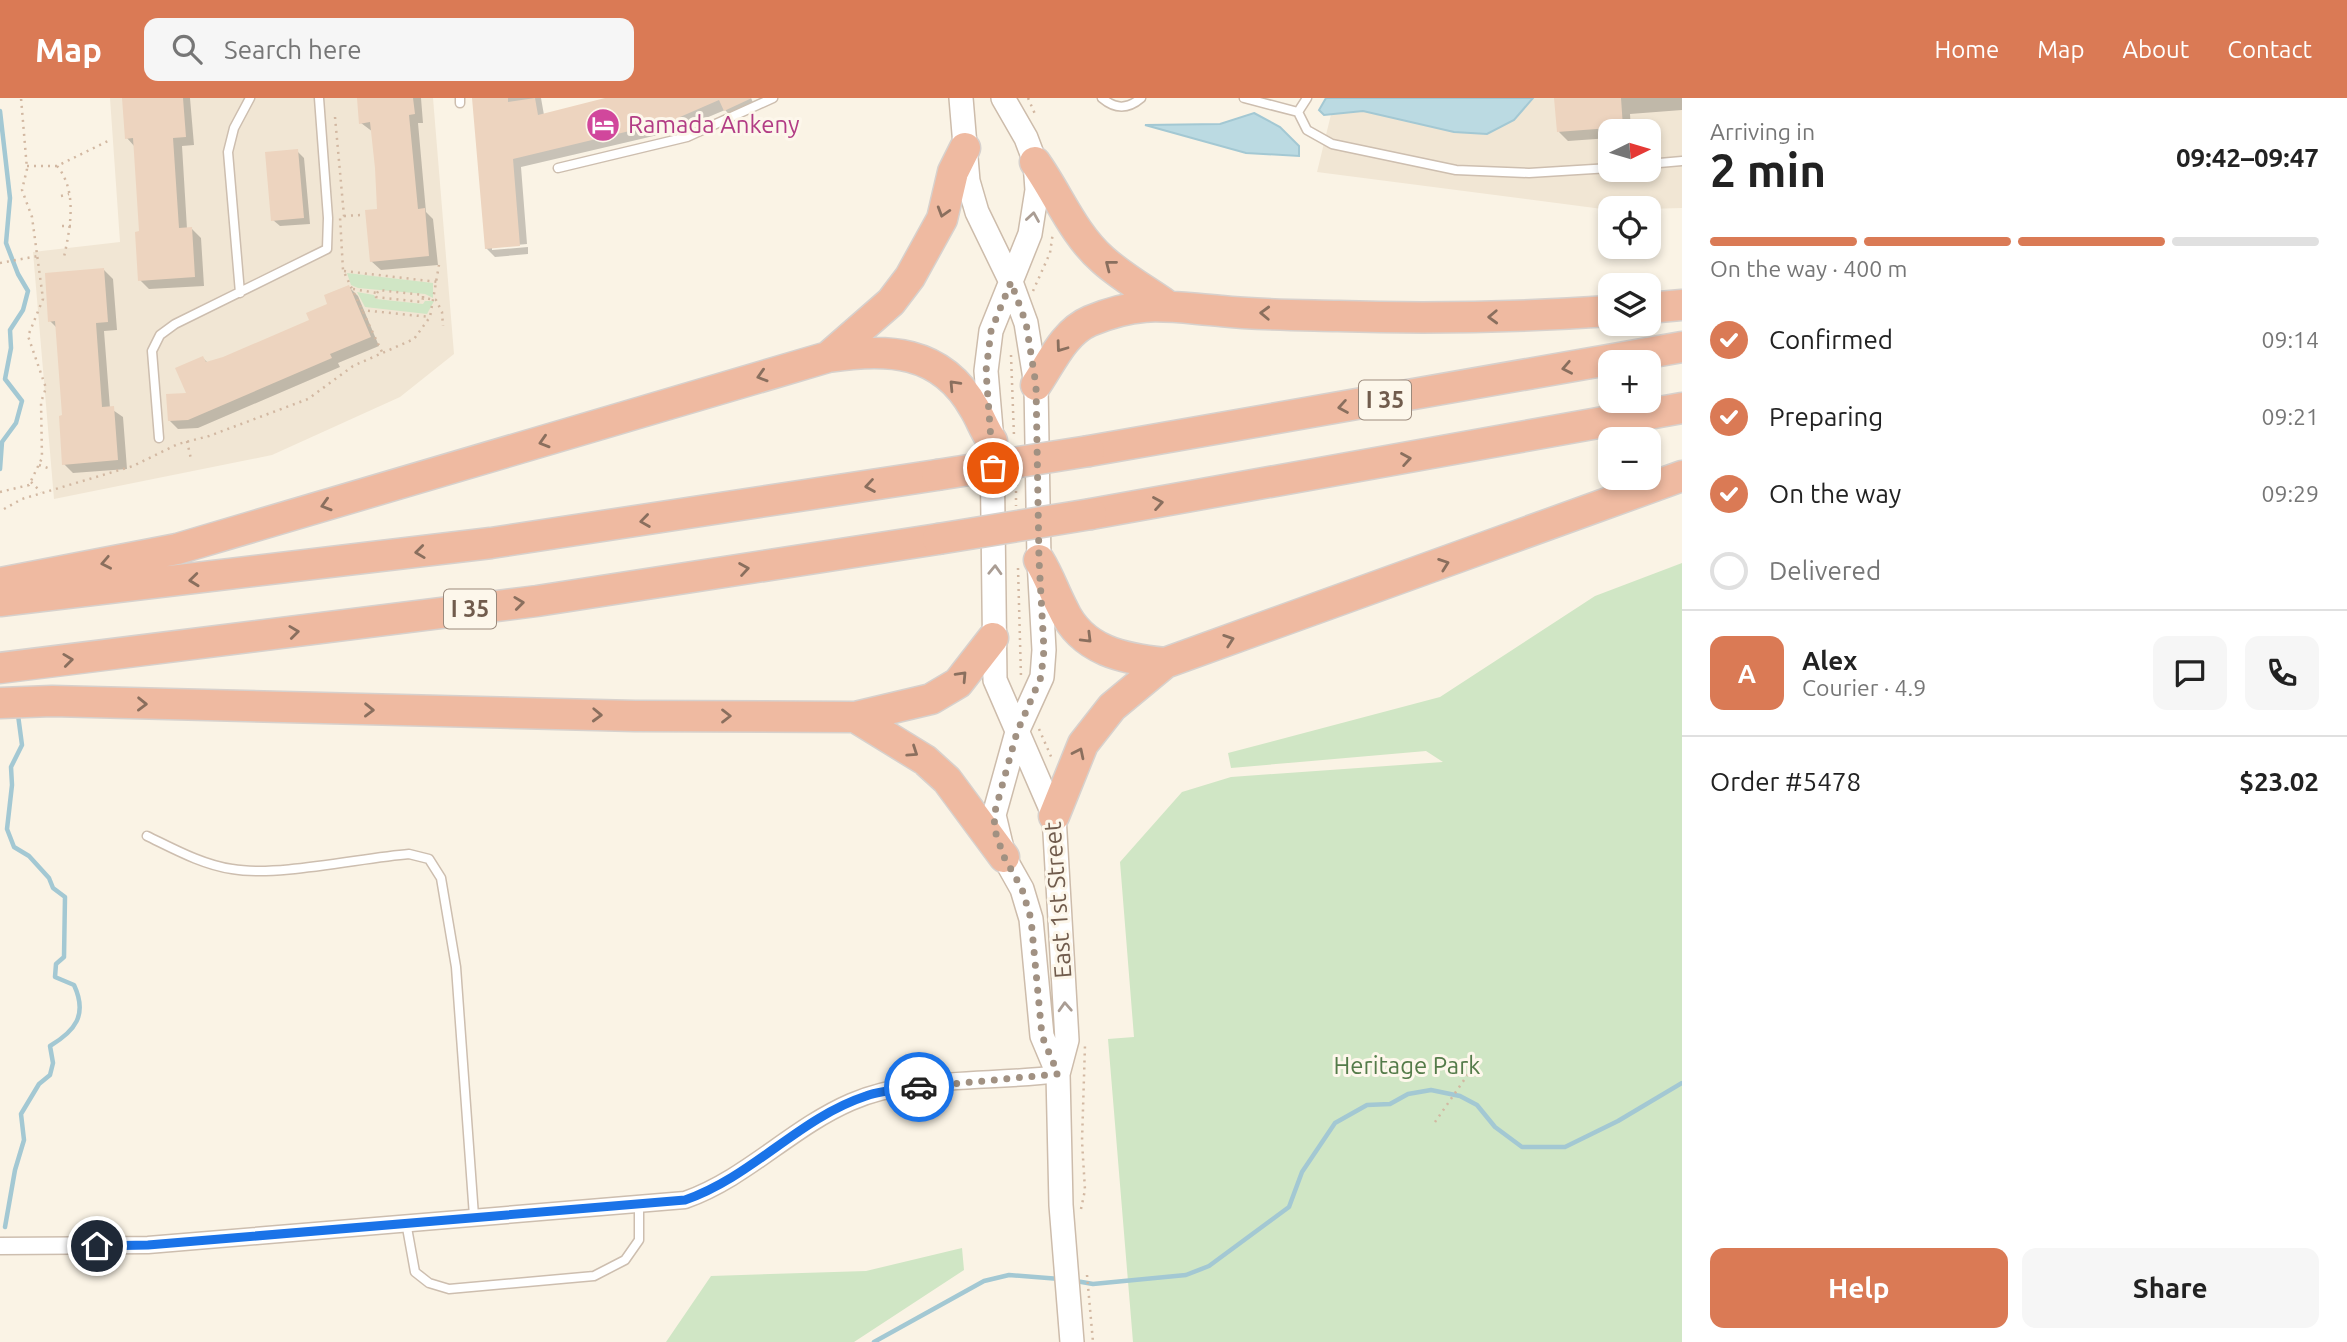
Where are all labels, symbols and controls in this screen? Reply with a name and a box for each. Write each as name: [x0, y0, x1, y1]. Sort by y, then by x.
search box: [144, 18, 634, 81]
icon: search: [168, 30, 206, 68]
text: Map: [35, 31, 102, 68]
text: Search here: [224, 35, 362, 64]
text: Home: [1934, 36, 1999, 63]
text: Map: [2037, 36, 2084, 63]
text: About: [2122, 36, 2189, 63]
text: Contact: [2227, 36, 2312, 63]
hotel icon: Ramada Ankeny: [584, 106, 622, 144]
place label: Ramada Ankeny: [628, 111, 800, 138]
north arrow: [1598, 119, 1661, 182]
map controls: [1598, 119, 1661, 490]
text: Arriving in: [1710, 119, 1815, 144]
text: 09:42–09:47: [2176, 143, 2319, 172]
text: 2 min: [1710, 144, 1826, 196]
button: locate: [1598, 196, 1661, 259]
one-way arrow: [937, 206, 952, 218]
one-way arrow: [1025, 211, 1040, 223]
text: On the way · 400 m: [1710, 256, 1907, 281]
one-way arrow: [1105, 260, 1117, 273]
button: layers: [1598, 273, 1661, 336]
one-way arrow: [1260, 306, 1271, 321]
one-way arrow: [1487, 309, 1498, 324]
icon: check: [1710, 321, 1748, 359]
text: Confirmed: [1769, 325, 1893, 354]
text: 09:14: [2261, 327, 2319, 352]
one-way arrow: [1057, 339, 1069, 352]
button: +: [1598, 350, 1661, 413]
one-way arrow: [1561, 360, 1573, 375]
one-way arrow: [757, 368, 769, 383]
one-way arrow: [950, 380, 963, 393]
road number: I 35: [1359, 380, 1411, 420]
icon: check: [1710, 398, 1748, 436]
one-way arrow: [1337, 399, 1349, 414]
text: Preparing: [1769, 402, 1883, 431]
text: 09:21: [2261, 404, 2319, 429]
button: −: [1598, 427, 1661, 490]
one-way arrow: [539, 433, 551, 448]
pin: [963, 438, 1023, 498]
icon: bag: [974, 449, 1012, 487]
one-way arrow: [1400, 452, 1412, 467]
icon: check: [1710, 475, 1748, 513]
one-way arrow: [864, 478, 876, 493]
text: On the way: [1769, 479, 1901, 508]
text: 09:29: [2261, 481, 2319, 506]
one-way arrow: [1152, 496, 1164, 511]
one-way arrow: [320, 497, 333, 511]
one-way arrow: [639, 513, 651, 528]
one-way arrow: [414, 545, 426, 560]
one-way arrow: [100, 554, 112, 569]
text: Delivered: [1769, 556, 1881, 585]
one-way arrow: [1437, 558, 1449, 572]
one-way arrow: [738, 562, 750, 577]
one-way arrow: [987, 564, 1002, 575]
one-way arrow: [188, 572, 200, 587]
road number: I 35: [444, 589, 496, 628]
one-way arrow: [513, 596, 525, 611]
one-way arrow: [288, 625, 299, 640]
one-way arrow: [1078, 629, 1091, 642]
one-way arrow: [1223, 634, 1235, 648]
button: chat: [2153, 636, 2227, 710]
button: phone: [2245, 636, 2319, 710]
text: Alex: [1802, 646, 1857, 675]
one-way arrow: [62, 652, 74, 667]
text: A: [1738, 659, 1756, 688]
one-way arrow: [954, 671, 966, 684]
text: Courier · 4.9: [1802, 675, 1926, 700]
one-way arrow: [136, 696, 147, 711]
one-way arrow: [364, 702, 375, 717]
one-way arrow: [591, 707, 602, 722]
one-way arrow: [721, 708, 732, 724]
one-way arrow: [906, 743, 919, 756]
one-way arrow: [1071, 748, 1085, 760]
text: Order #5478: [1710, 767, 1861, 796]
text: $23.02: [2239, 767, 2319, 796]
street label: East 1st Street: [1039, 820, 1076, 979]
one-way arrow: [1057, 1002, 1072, 1013]
courier: [884, 1052, 954, 1122]
park label: Heritage Park: [1334, 1052, 1480, 1079]
icon: car: [900, 1068, 938, 1106]
pin: [67, 1216, 127, 1276]
icon: home: [78, 1227, 116, 1265]
button: Help: [1710, 1248, 2008, 1328]
button: Share: [2022, 1248, 2319, 1328]

